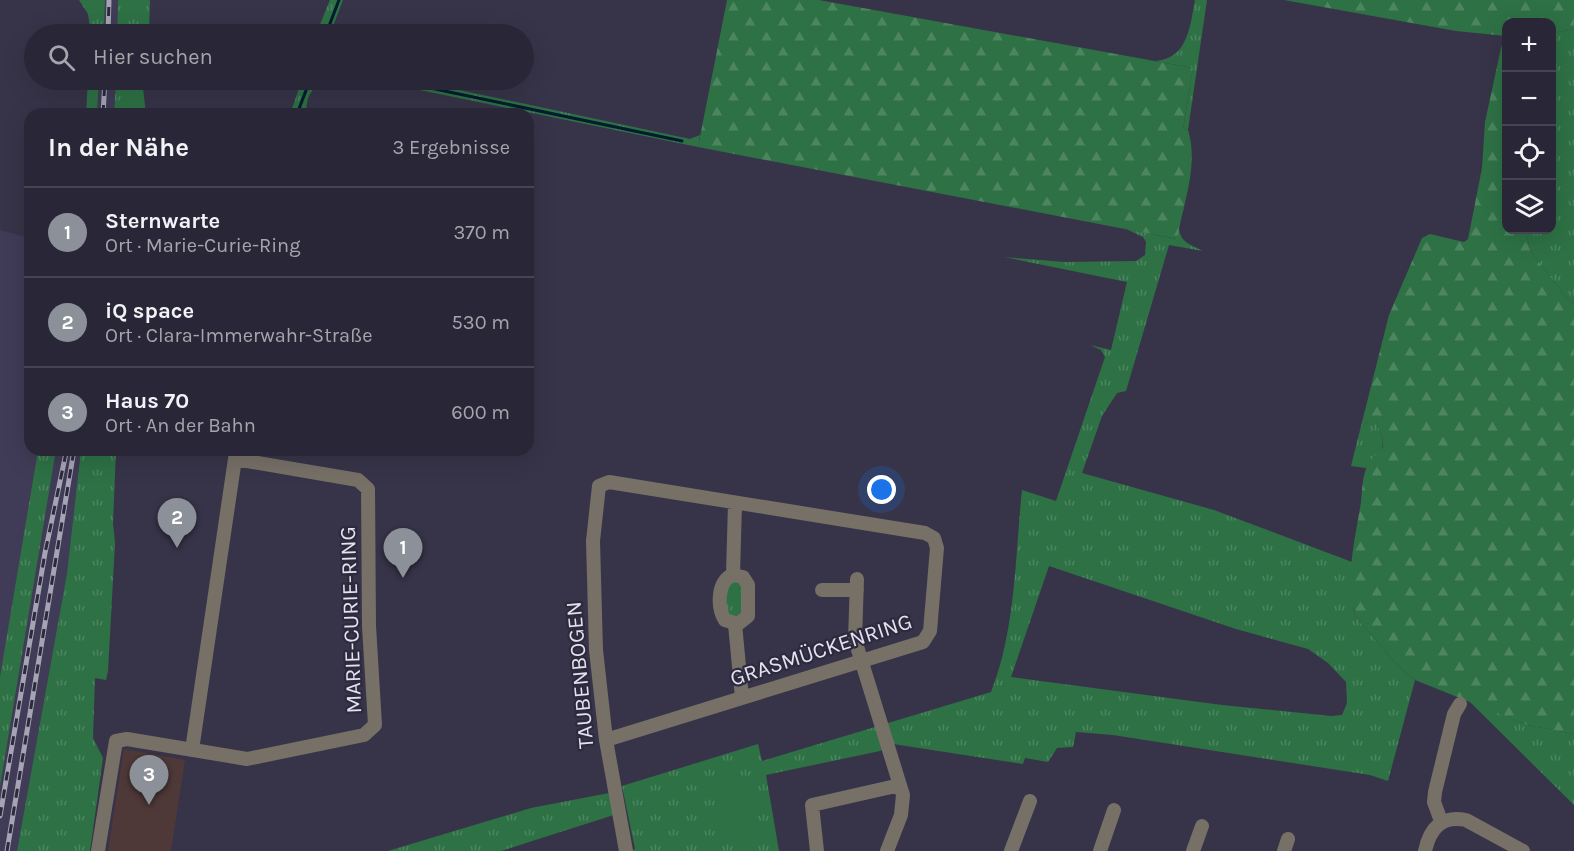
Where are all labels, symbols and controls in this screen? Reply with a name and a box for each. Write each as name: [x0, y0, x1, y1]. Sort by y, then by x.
map controls: [1502, 18, 1556, 234]
button: +: [1502, 18, 1556, 72]
search box: [24, 24, 534, 90]
icon: search: [45, 41, 78, 74]
text: Hier suchen: [93, 44, 213, 70]
button: −: [1502, 72, 1556, 126]
button: locate: [1502, 126, 1556, 180]
text: In der Nähe: [48, 132, 189, 163]
text: 3 Ergebnisse: [393, 136, 510, 159]
button: layers: [1502, 180, 1556, 234]
text: Sternwarte: [105, 208, 220, 234]
text: 1: [64, 221, 71, 244]
text: 370 m: [453, 221, 510, 244]
text: Ort · Marie-Curie-Ring: [105, 234, 300, 257]
text: iQ space: [105, 298, 194, 324]
text: 2: [61, 311, 74, 334]
text: 530 m: [452, 311, 510, 334]
text: Ort · Clara-Immerwahr-Straße: [105, 324, 372, 347]
text: Haus 70: [105, 388, 189, 414]
text: 3: [61, 401, 74, 424]
text: 600 m: [451, 401, 510, 424]
text: Ort · An der Bahn: [105, 414, 256, 437]
your location: [867, 475, 896, 504]
pin: 2: [158, 498, 196, 548]
street label: MARIE-CURIE-RING: [335, 526, 367, 714]
pin: 1: [384, 528, 422, 578]
street label: TAUBENBOGEN: [561, 600, 599, 750]
street label: GRASMÜCKENRING: [727, 608, 915, 692]
pin: 3: [130, 756, 168, 805]

